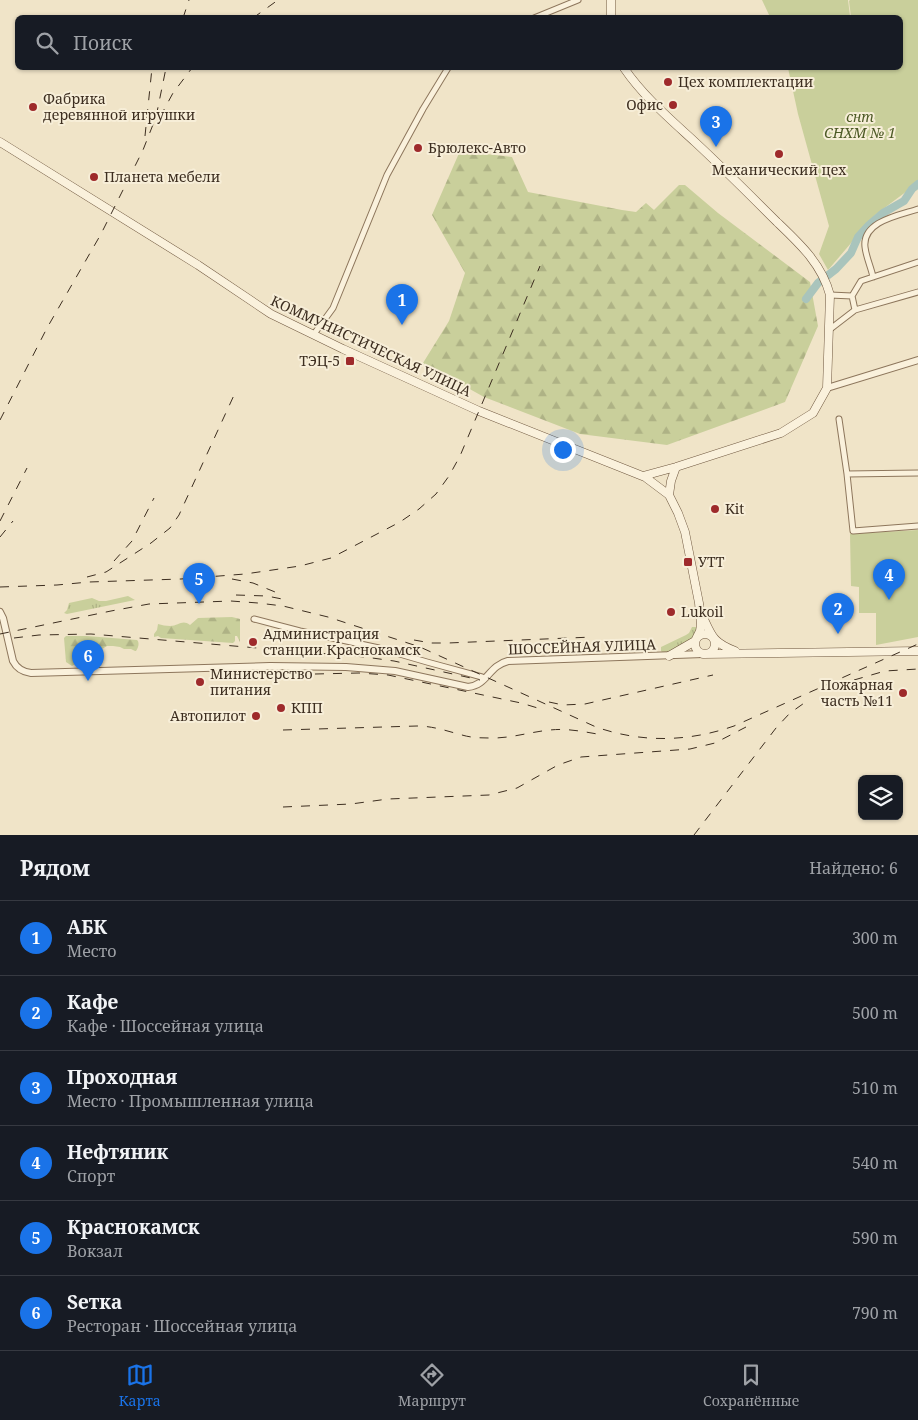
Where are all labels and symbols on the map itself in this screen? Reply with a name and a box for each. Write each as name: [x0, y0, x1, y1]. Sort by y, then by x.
place label: Цех комплектации: [678, 72, 813, 91]
marker: Цех комплектации: [662, 76, 674, 88]
place label: Фабрика деревянной игрушки: [43, 89, 195, 124]
place label: Офис: [626, 95, 663, 114]
marker: Офис: [667, 99, 679, 111]
marker: Фабрика деревянной игрушки: [27, 101, 39, 113]
pin: 3: [700, 106, 732, 147]
park label: снт СНХМ № 1: [824, 107, 896, 142]
place label: Брюлекс-Авто: [428, 138, 526, 157]
marker: Брюлекс-Авто: [412, 142, 424, 154]
marker: Механический цех: [773, 148, 785, 160]
place label: Механический цех: [712, 160, 847, 179]
place label: Планета мебели: [104, 167, 220, 186]
marker: Планета мебели: [88, 171, 100, 183]
pin: 1: [386, 284, 418, 325]
street label: КОММУНИСТИЧЕСКАЯ УЛИЦА: [268, 291, 475, 401]
place label: ТЭЦ-5: [299, 351, 340, 370]
marker: ТЭЦ-5: [344, 355, 356, 367]
your location: [550, 437, 576, 463]
place label: Kit: [725, 499, 744, 518]
marker: Kit: [709, 503, 721, 515]
place label: УТТ: [698, 552, 725, 571]
marker: УТТ: [682, 556, 694, 568]
pin: 4: [873, 559, 905, 600]
pin: 5: [183, 563, 215, 604]
pin: 2: [822, 593, 854, 634]
place label: Lukoil: [681, 602, 724, 621]
marker: Lukoil: [665, 606, 677, 618]
place label: Администрация станции Краснокамск: [263, 624, 421, 659]
street label: ШОССЕЙНАЯ УЛИЦА: [508, 634, 656, 659]
marker: Администрация станции Краснокамск: [247, 636, 259, 648]
pin: 6: [72, 640, 104, 681]
place label: Министерство питания: [210, 664, 313, 699]
place label: Пожарная часть №11: [820, 675, 893, 710]
marker: Министерство питания: [194, 676, 206, 688]
marker: Пожарная часть №11: [897, 687, 909, 699]
place label: КПП: [291, 698, 323, 717]
marker: КПП: [275, 702, 287, 714]
place label: Автопилот: [170, 706, 247, 725]
marker: Автопилот: [250, 710, 262, 722]

